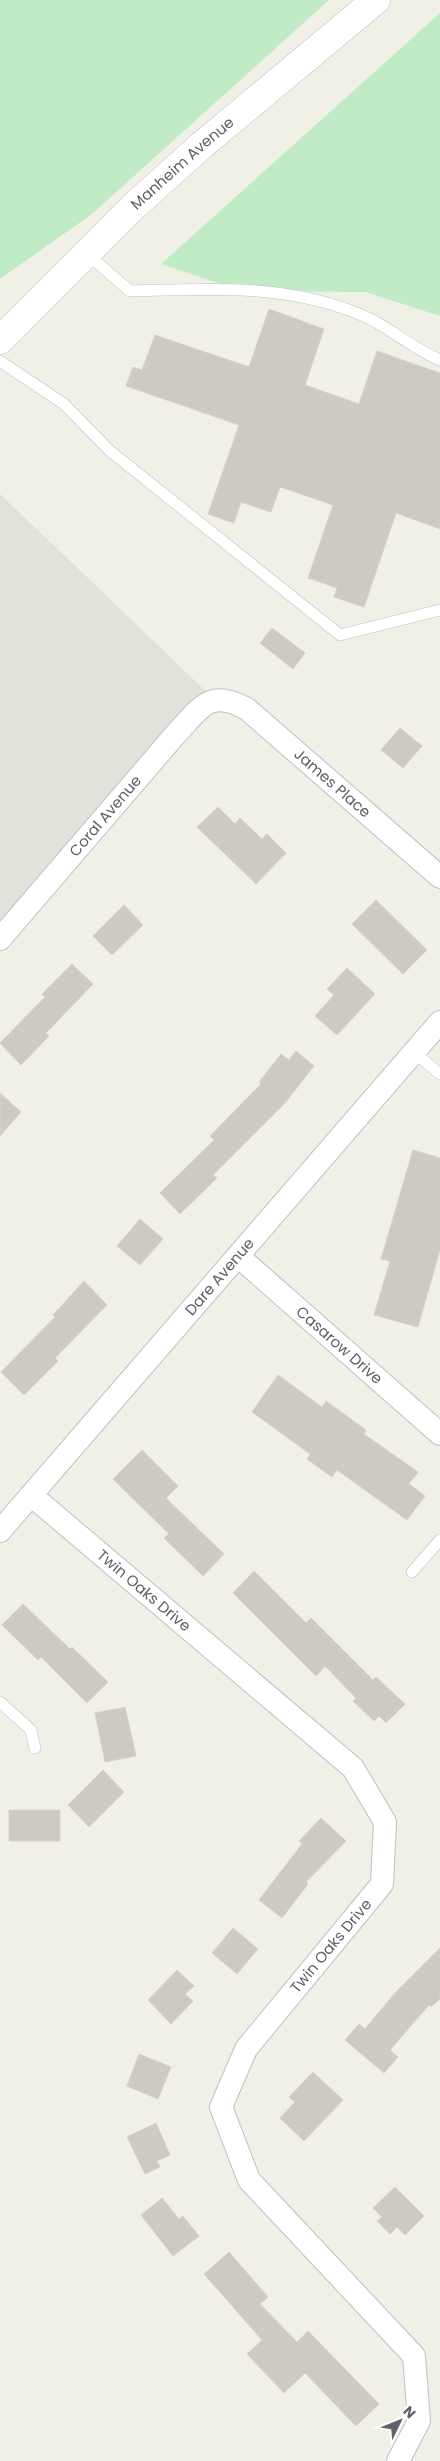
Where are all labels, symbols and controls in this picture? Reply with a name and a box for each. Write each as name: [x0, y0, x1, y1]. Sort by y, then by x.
street label: Manheim Avenue: [126, 112, 238, 214]
street label: James Place: [290, 744, 376, 822]
street label: Coral Avenue: [64, 771, 146, 861]
street label: Dare Avenue: [180, 1233, 259, 1320]
street label: Casarow Drive: [292, 1301, 387, 1389]
street label: Twin Oaks Drive: [93, 1545, 196, 1636]
street label: Twin Oaks Drive: [285, 1894, 376, 1997]
north arrow: [375, 2396, 425, 2446]
text: N: [399, 2401, 420, 2423]

